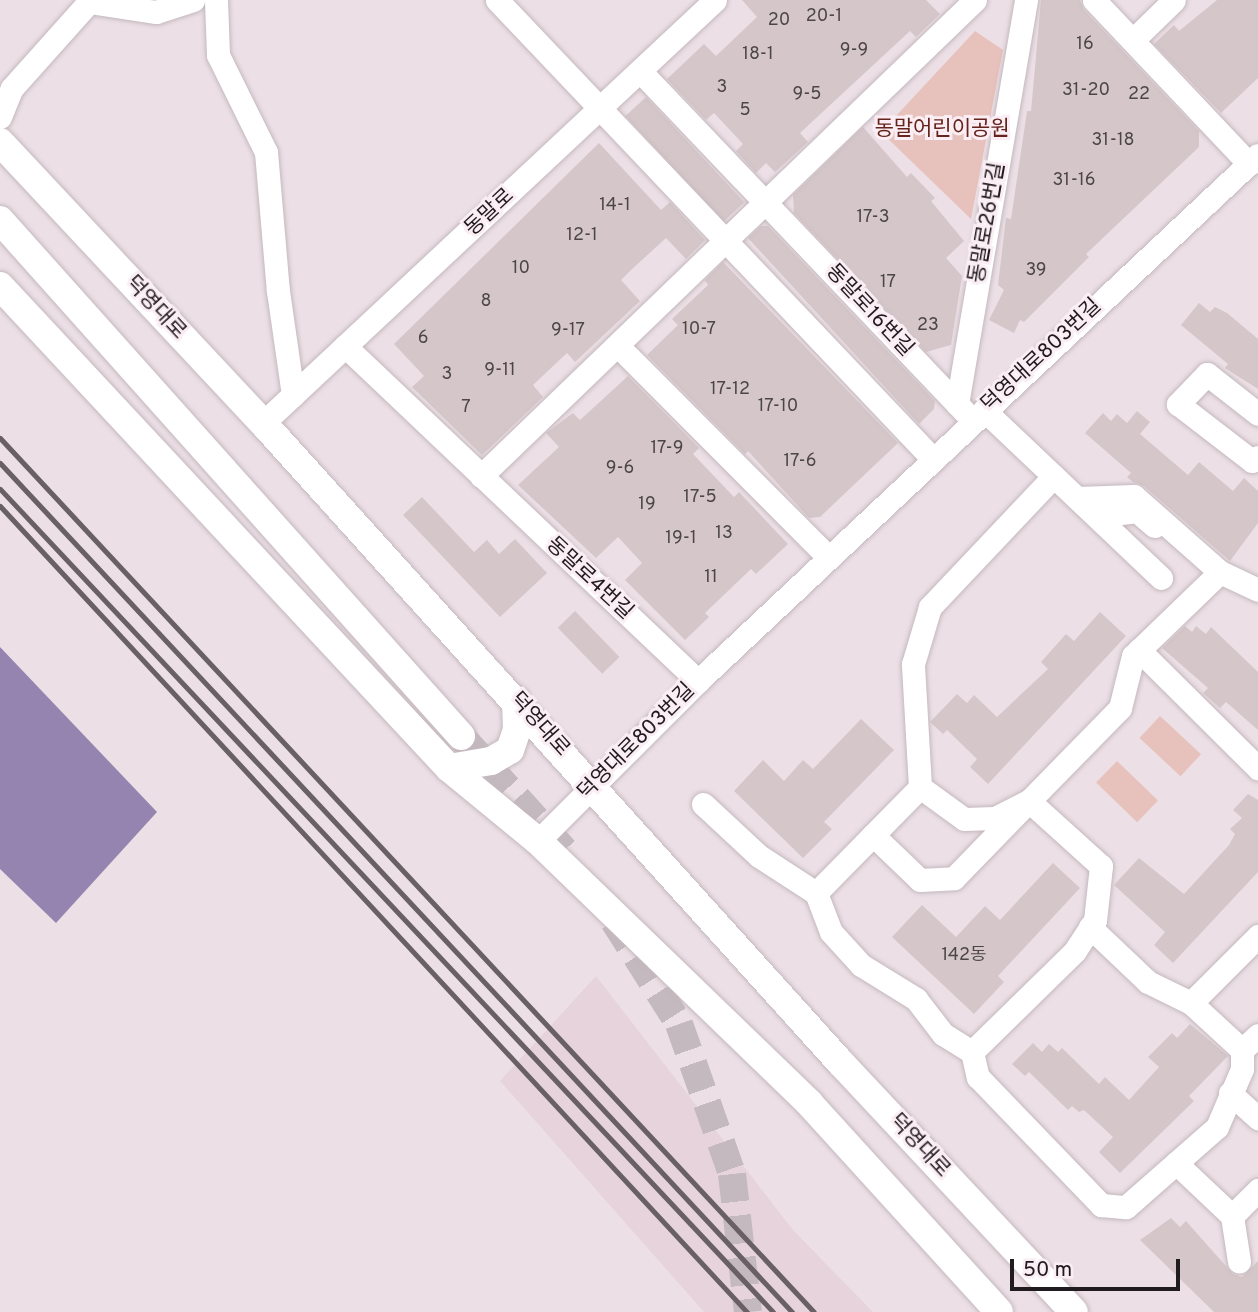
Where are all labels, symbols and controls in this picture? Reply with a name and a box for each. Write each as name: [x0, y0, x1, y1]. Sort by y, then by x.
house number: 20-1: [806, 6, 842, 28]
house number: 20: [768, 10, 790, 32]
house number: 16: [1076, 34, 1094, 56]
house number: 9-9: [840, 40, 868, 62]
house number: 18-1: [742, 44, 774, 66]
house number: 3: [717, 77, 727, 99]
house number: 31-20: [1062, 80, 1110, 102]
house number: 9-5: [792, 84, 822, 106]
house number: 22: [1128, 84, 1150, 106]
house number: 5: [739, 100, 751, 122]
park label: 동말어린이공원: [874, 117, 1010, 143]
house number: 31-18: [1091, 130, 1135, 152]
street label: 동말로26번길: [965, 161, 1011, 285]
house number: 31-16: [1053, 170, 1095, 192]
street label: 동말로: [460, 184, 520, 242]
house number: 14-1: [599, 195, 631, 217]
house number: 17-3: [856, 207, 890, 229]
house number: 12-1: [566, 225, 598, 247]
house number: 10: [512, 258, 530, 280]
street label: 동말로16번길: [820, 260, 918, 362]
house number: 39: [1025, 260, 1047, 282]
street label: 덕영대로: [119, 271, 191, 345]
house number: 17: [880, 272, 896, 294]
house number: 8: [481, 291, 491, 313]
street label: 덕영대로803번길: [977, 294, 1107, 418]
house number: 23: [917, 315, 939, 337]
house number: 10-7: [682, 319, 716, 341]
house number: 9-17: [551, 320, 585, 342]
house number: 6: [418, 328, 428, 350]
house number: 9-11: [484, 360, 516, 382]
house number: 3: [442, 364, 452, 386]
house number: 17-12: [710, 379, 750, 401]
house number: 17-10: [758, 396, 798, 418]
house number: 7: [461, 397, 471, 419]
house number: 17-9: [650, 438, 684, 460]
house number: 17-6: [783, 451, 817, 473]
house number: 9-6: [606, 458, 634, 480]
house number: 17-5: [683, 487, 717, 509]
house number: 19: [638, 494, 656, 516]
house number: 13: [715, 523, 733, 545]
house number: 19-1: [665, 528, 697, 550]
street label: 동말로4번길: [540, 532, 638, 626]
house number: 11: [704, 567, 718, 589]
street label: 덕영대로803번길: [573, 678, 701, 806]
street label: 덕영대로: [504, 688, 574, 762]
house number: 142동: [941, 945, 987, 967]
street label: 덕영대로: [883, 1109, 955, 1183]
scale bar: [1013, 1246, 1183, 1290]
text: 50 m: [1023, 1257, 1072, 1284]

